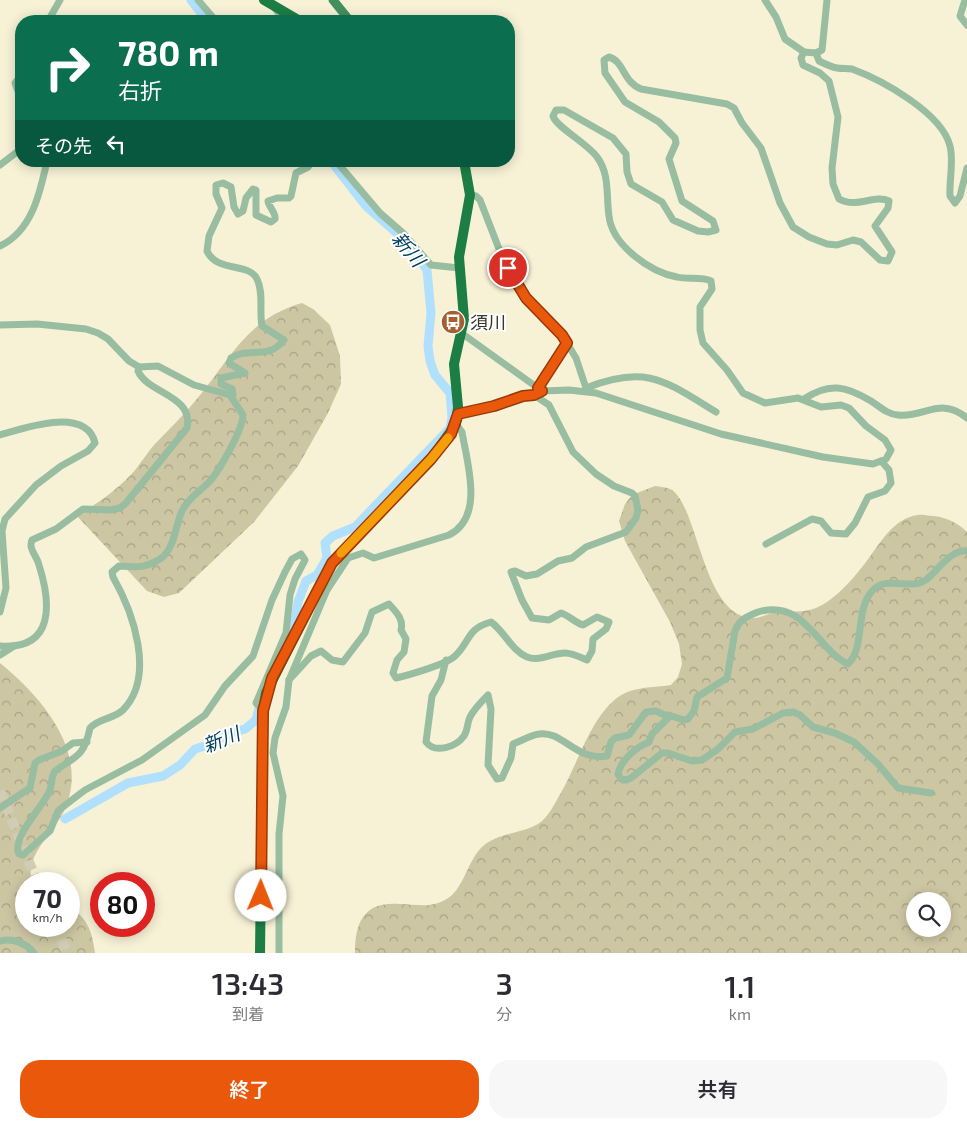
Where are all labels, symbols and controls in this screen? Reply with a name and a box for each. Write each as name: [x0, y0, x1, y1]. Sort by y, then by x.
text: 780 m: [118, 31, 219, 73]
icon: right: [35, 35, 100, 100]
text: 右折: [118, 77, 162, 103]
icon: left: [102, 130, 130, 158]
text: その先: [35, 134, 92, 157]
water label: 新川: [388, 227, 431, 272]
pin: [487, 247, 529, 289]
icon: arrive: [494, 254, 522, 282]
bus stop icon: 須川: [440, 309, 466, 335]
place label: 須川: [470, 311, 506, 333]
water label: 新川: [199, 720, 245, 757]
position arrow: [234, 869, 286, 921]
speed limit sign: 80: [90, 872, 155, 937]
text: 70: [33, 883, 62, 913]
map controls: [906, 892, 951, 937]
button: search: [906, 892, 951, 937]
text: km/h: [33, 910, 62, 924]
text: 13:43: [212, 965, 284, 1001]
text: 3: [496, 965, 513, 1001]
text: 1.1: [724, 968, 755, 1004]
text: 到着: [232, 1004, 264, 1023]
text: 分: [496, 1004, 512, 1023]
text: km: [729, 1004, 751, 1023]
button: 終了: [20, 1060, 479, 1118]
button: 共有: [489, 1060, 947, 1118]

